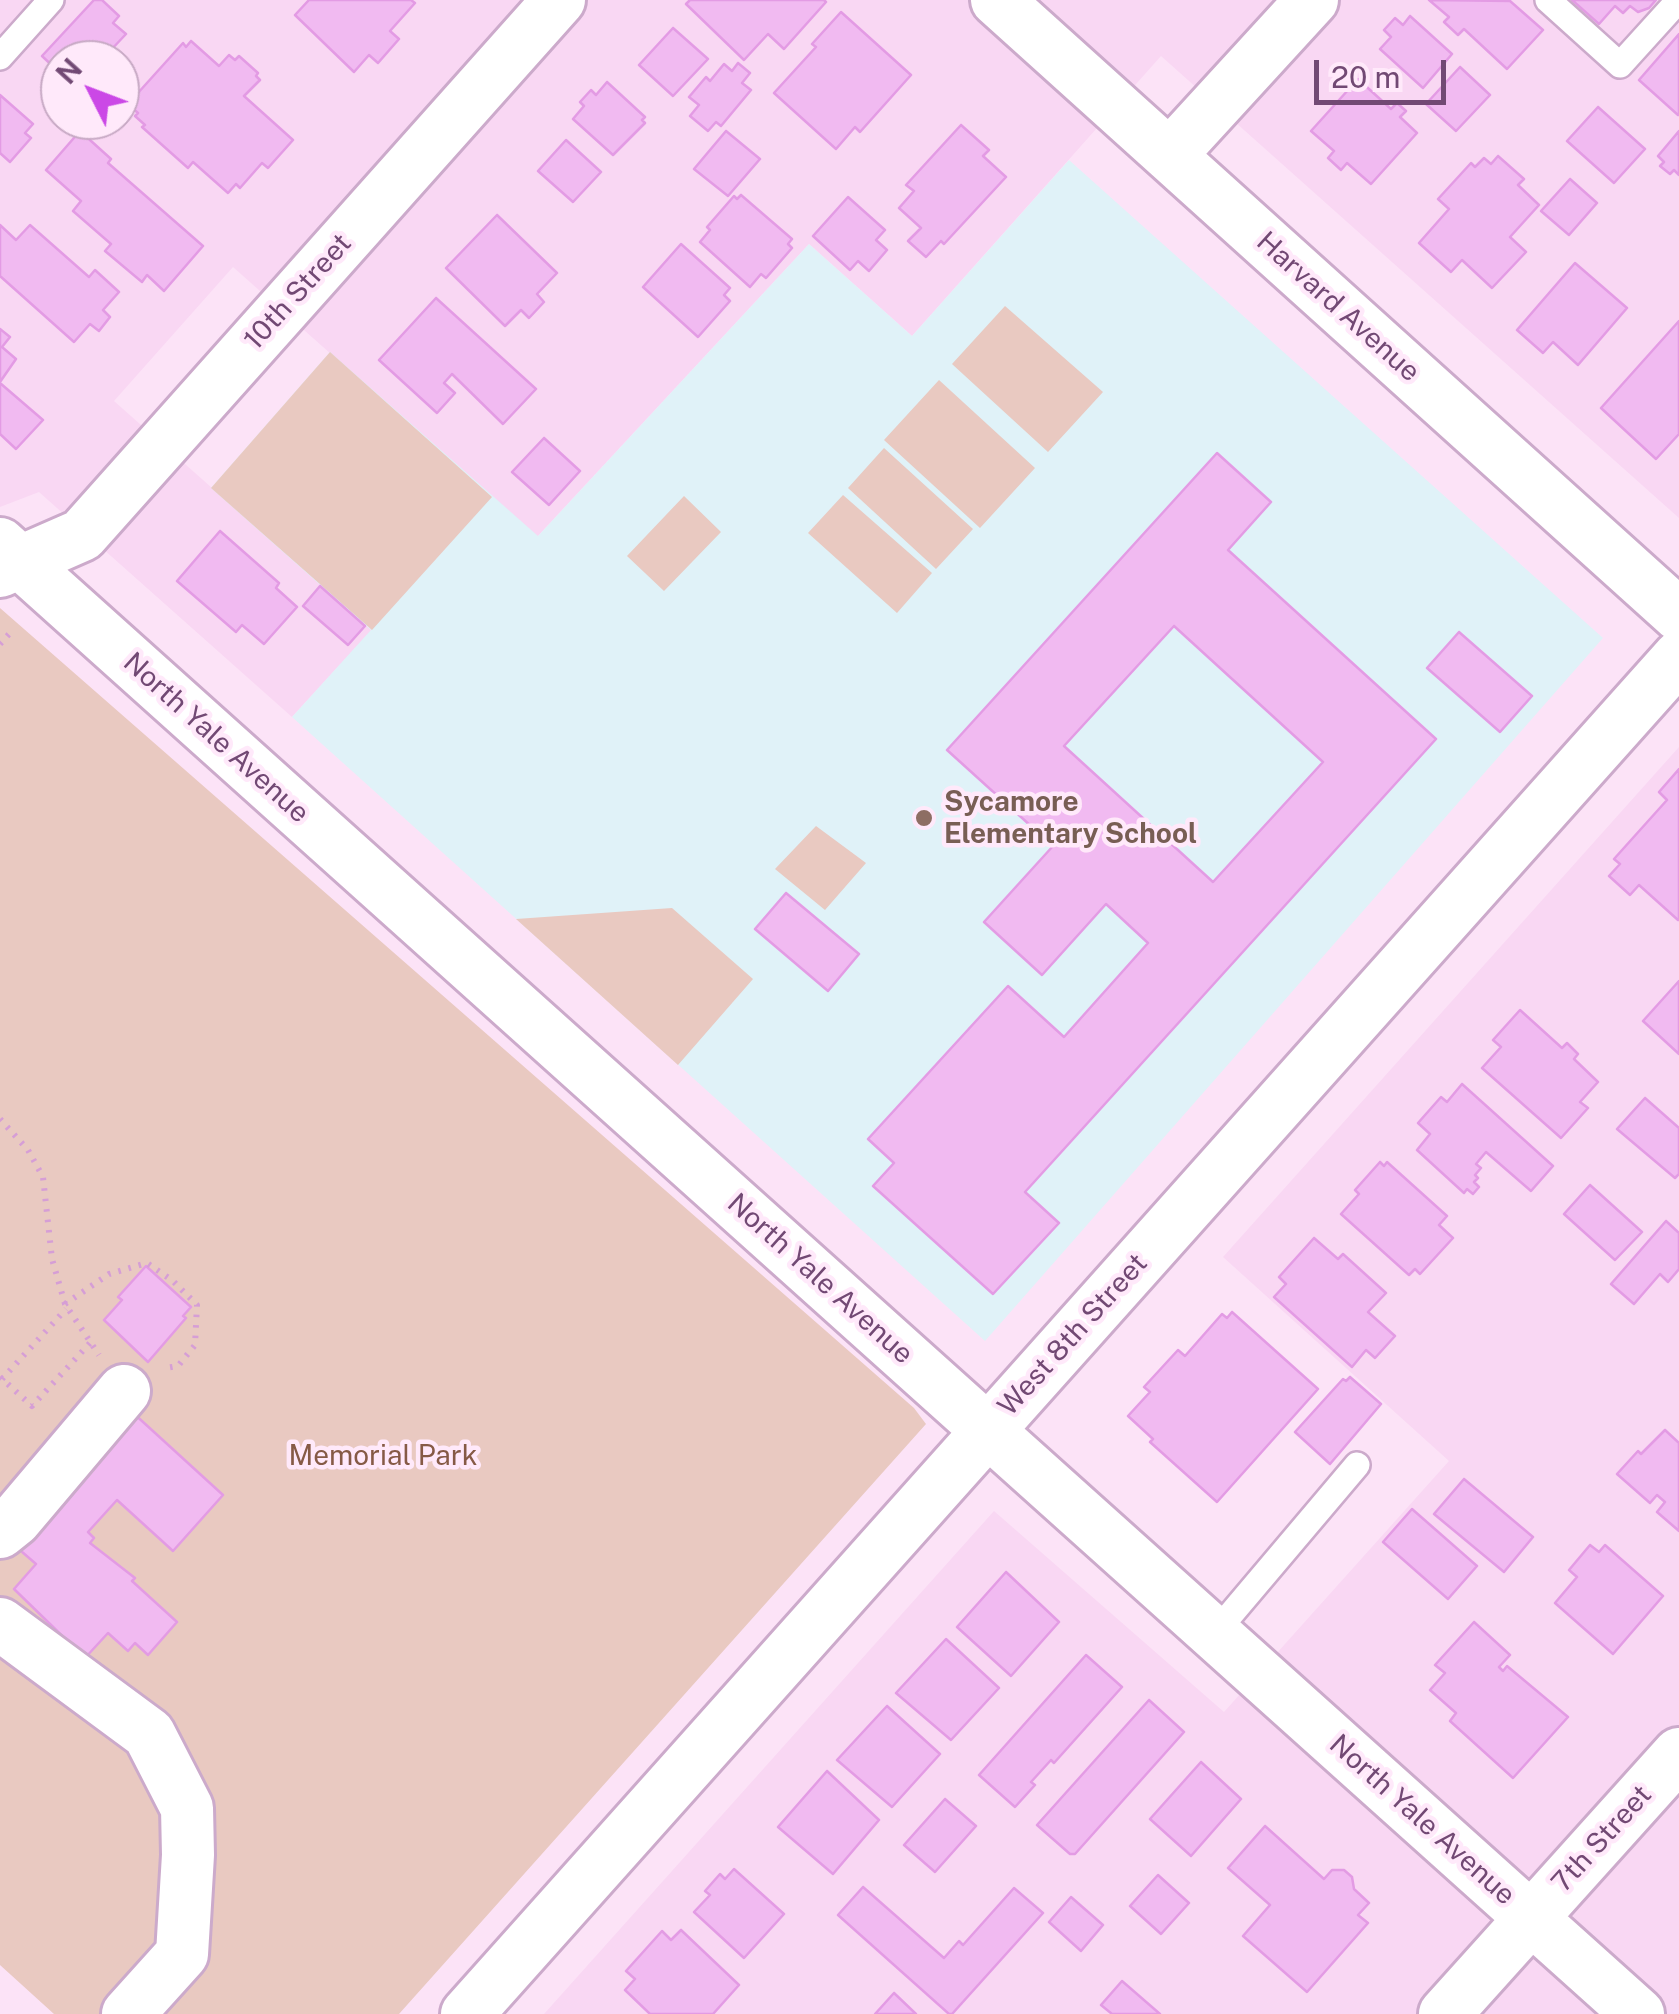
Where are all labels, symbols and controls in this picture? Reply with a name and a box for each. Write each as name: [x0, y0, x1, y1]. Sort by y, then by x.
north arrow: [40, 40, 140, 140]
scale bar: [1319, 40, 1452, 102]
text: N: [49, 52, 88, 90]
text: 20 m: [1331, 59, 1400, 95]
street label: Harvard Avenue: [1250, 225, 1426, 389]
street label: 10th Street: [237, 227, 359, 357]
street label: North Yale Avenue: [116, 646, 316, 830]
place label: Sycamore Elementary School: [944, 785, 1197, 851]
marker: Sycamore Elementary School: [913, 807, 935, 829]
street label: North Yale Avenue: [720, 1187, 920, 1371]
street label: West 8th Street: [991, 1247, 1155, 1423]
park label: Memorial Park: [289, 1439, 477, 1473]
street label: North Yale Avenue: [1322, 1728, 1522, 1912]
street label: 7th Street: [1545, 1779, 1659, 1899]

